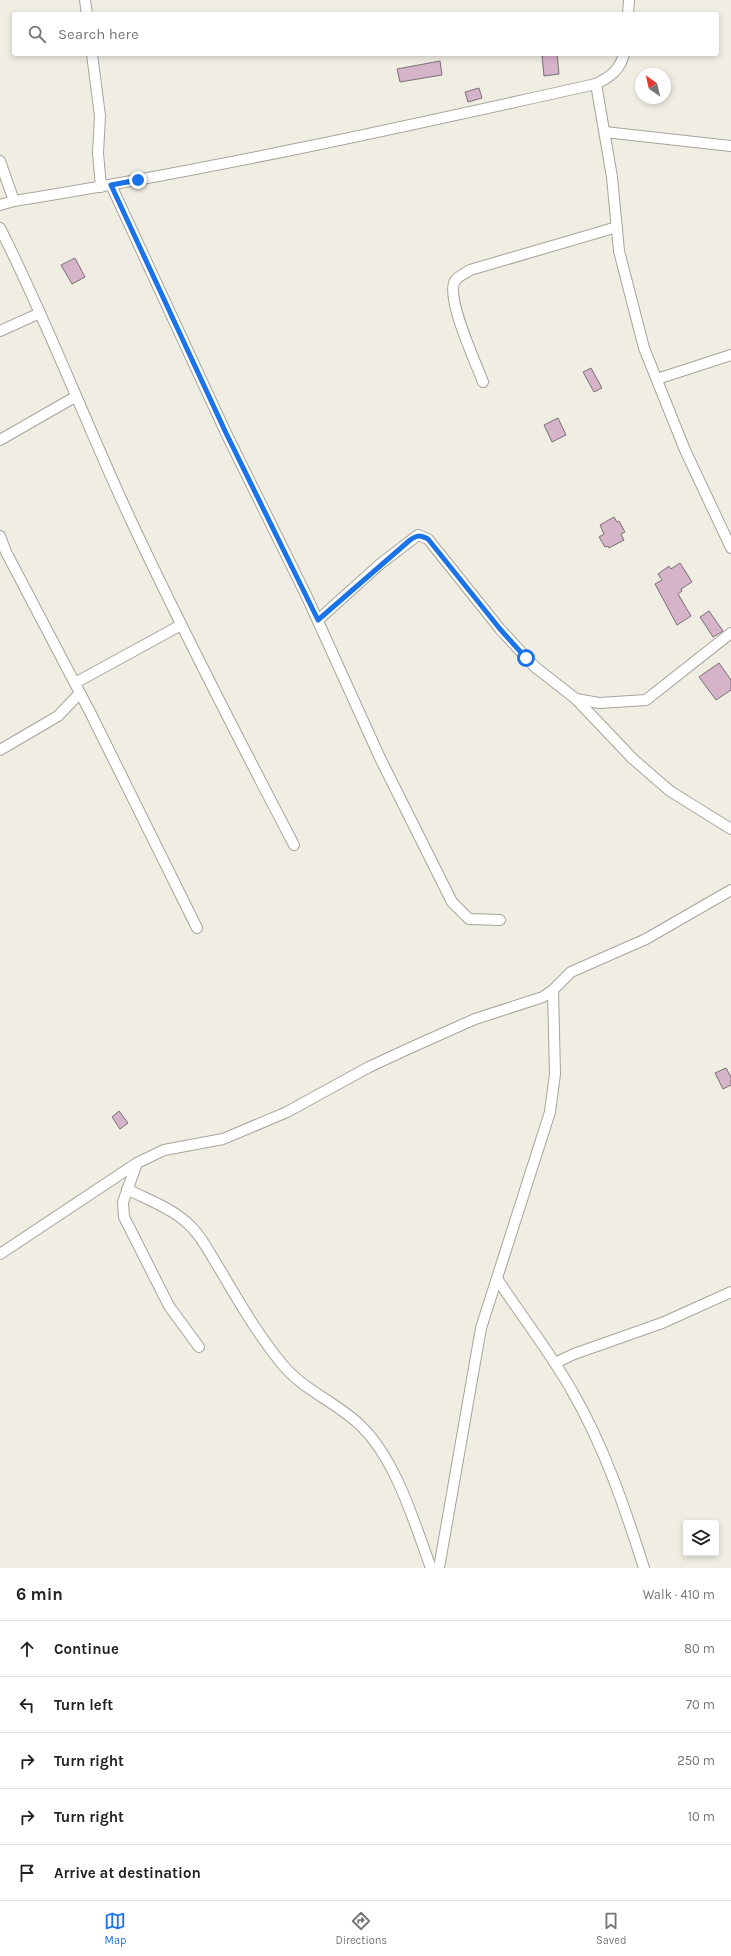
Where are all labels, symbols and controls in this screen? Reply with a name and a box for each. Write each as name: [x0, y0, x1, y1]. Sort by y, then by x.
search box: [12, 12, 719, 56]
icon: search: [26, 23, 48, 45]
text: Search here: [58, 25, 139, 43]
north arrow: [635, 68, 671, 104]
route end: [129, 171, 147, 189]
route start: [517, 649, 535, 667]
map controls: [683, 1520, 719, 1556]
button: layers: [683, 1520, 719, 1556]
text: 6 min: [16, 1584, 63, 1604]
text: Walk · 410 m: [643, 1587, 715, 1602]
icon: ahead: [16, 1638, 38, 1660]
text: Continue: [54, 1640, 119, 1658]
text: 80 m: [684, 1641, 715, 1656]
icon: left: [16, 1694, 38, 1716]
text: Turn left: [54, 1696, 113, 1714]
text: 70 m: [686, 1697, 715, 1712]
icon: right: [16, 1750, 38, 1772]
text: Turn right: [54, 1752, 124, 1770]
text: 250 m: [677, 1753, 715, 1768]
icon: right: [16, 1806, 38, 1828]
text: Turn right: [54, 1808, 124, 1826]
text: 10 m: [688, 1809, 715, 1824]
icon: arrive: [16, 1862, 38, 1884]
text: Arrive at destination: [54, 1864, 201, 1882]
tab: Map: [104, 1910, 126, 1947]
tab: Directions: [335, 1910, 387, 1947]
tab: Saved: [596, 1910, 627, 1947]

